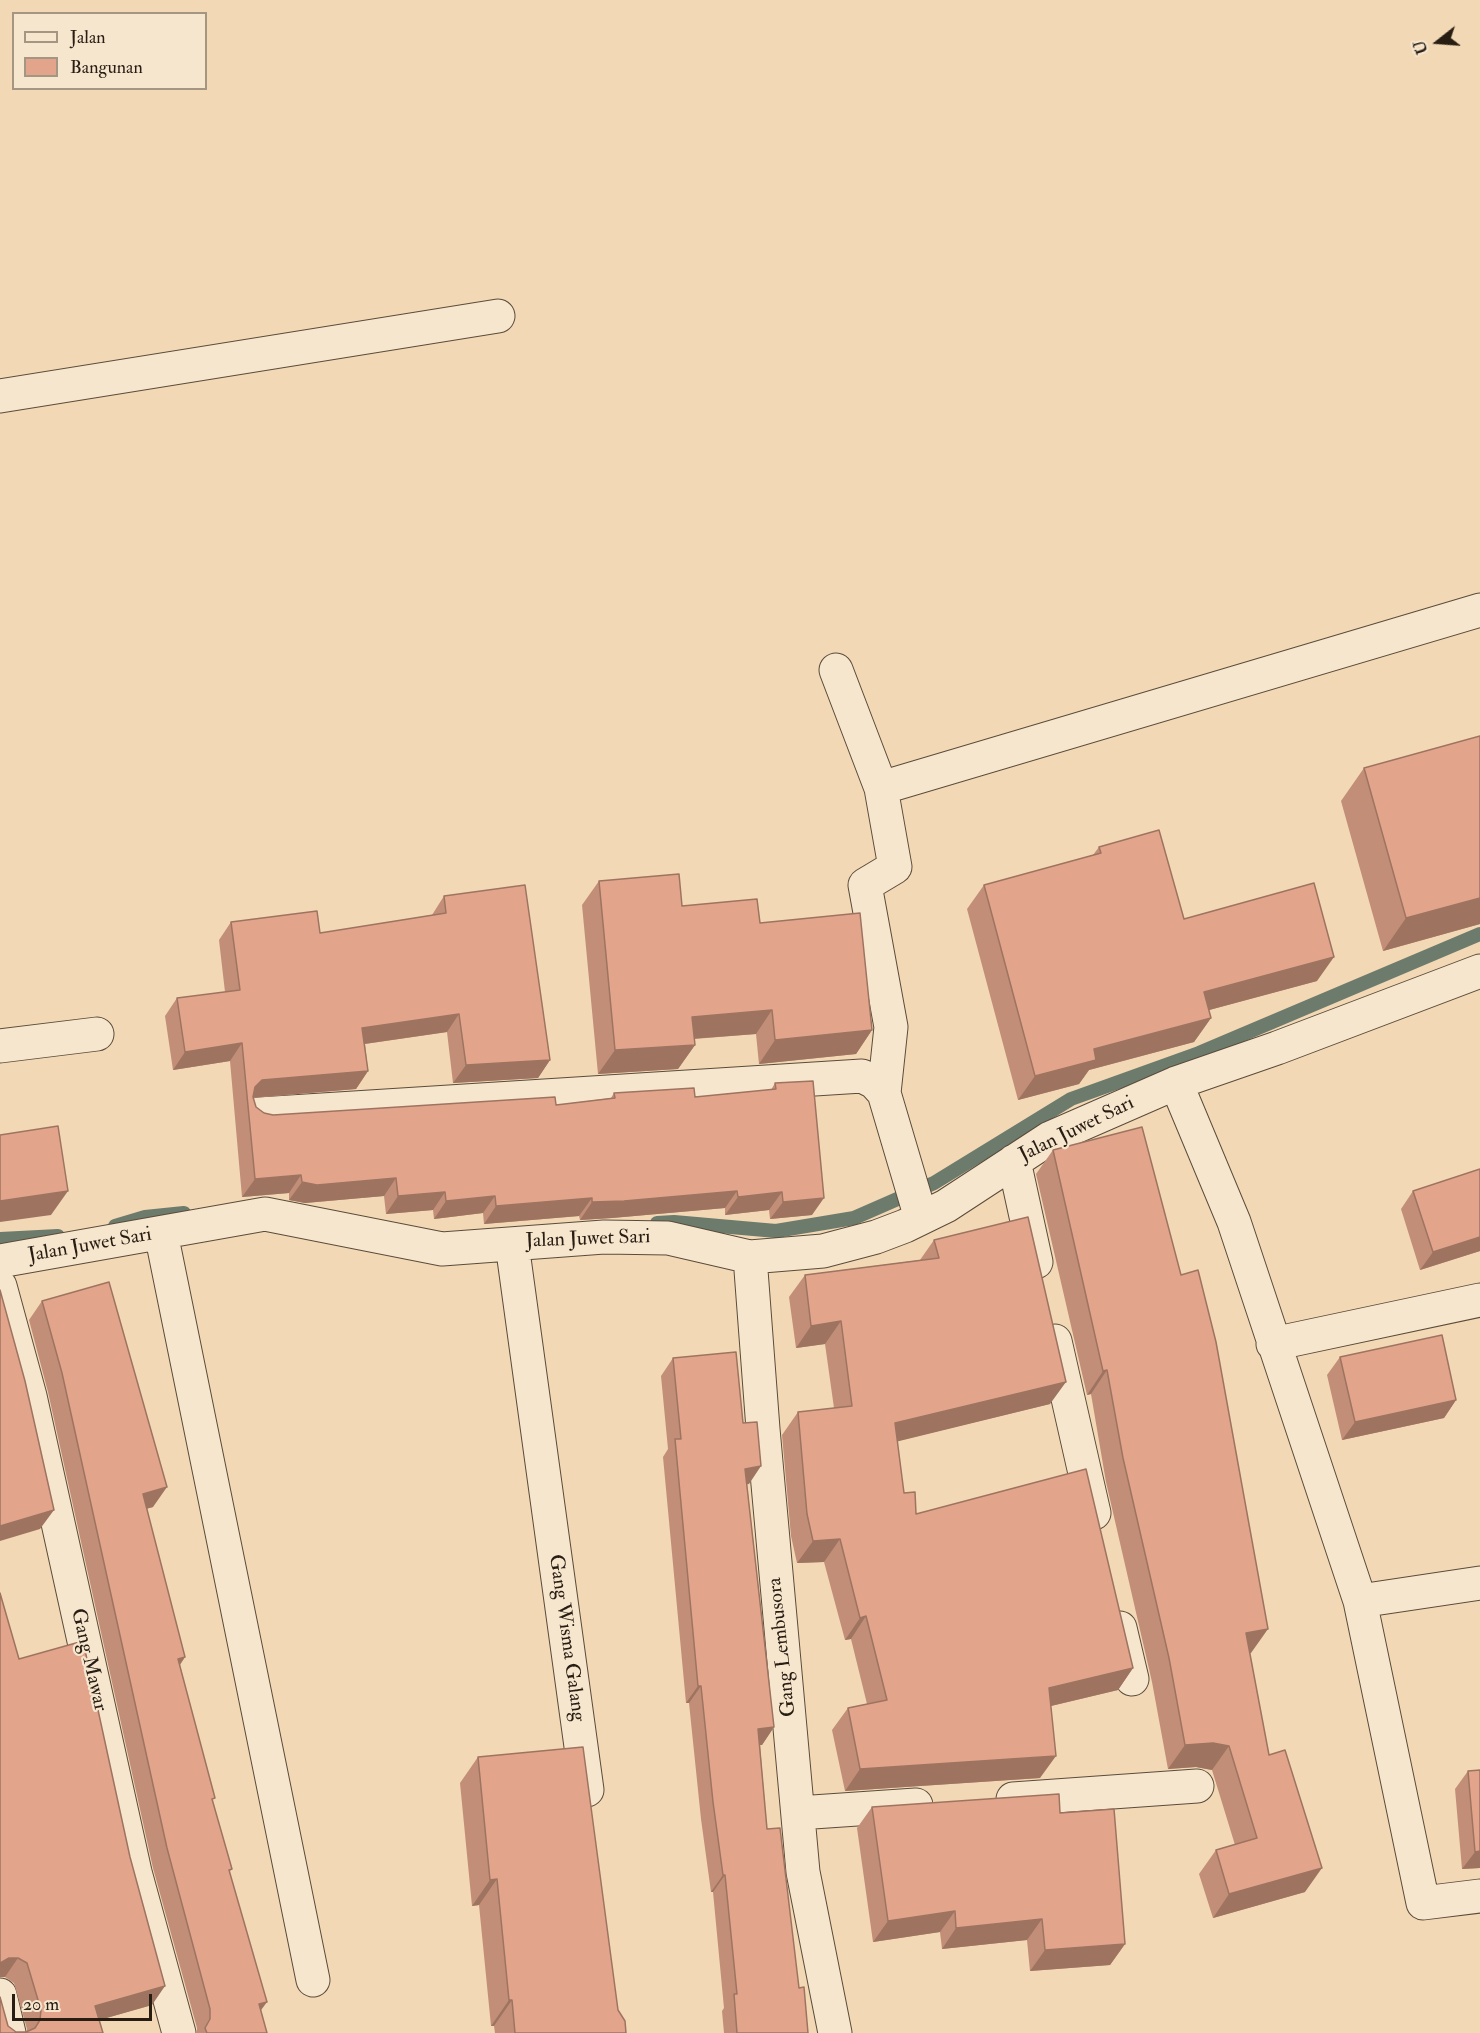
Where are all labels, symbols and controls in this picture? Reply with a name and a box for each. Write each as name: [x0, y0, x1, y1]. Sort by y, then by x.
legend: [12, 12, 207, 90]
north arrow: [1408, 12, 1468, 72]
text: Jalan: [70, 26, 106, 49]
text: U: [1409, 38, 1432, 57]
text: Bangunan: [70, 56, 143, 79]
street label: Jalan Juwet Sari: [1016, 1092, 1138, 1168]
street label: Jalan Juwet Sari: [26, 1223, 154, 1269]
street label: Jalan Juwet Sari: [525, 1226, 651, 1254]
street label: Gang Wisma Galang: [542, 1553, 590, 1723]
street label: Gang Lembusora: [764, 1576, 802, 1718]
street label: Gang Mawar: [65, 1606, 111, 1714]
scale bar: [15, 1982, 154, 2020]
text: 20 m: [23, 1993, 59, 2016]

